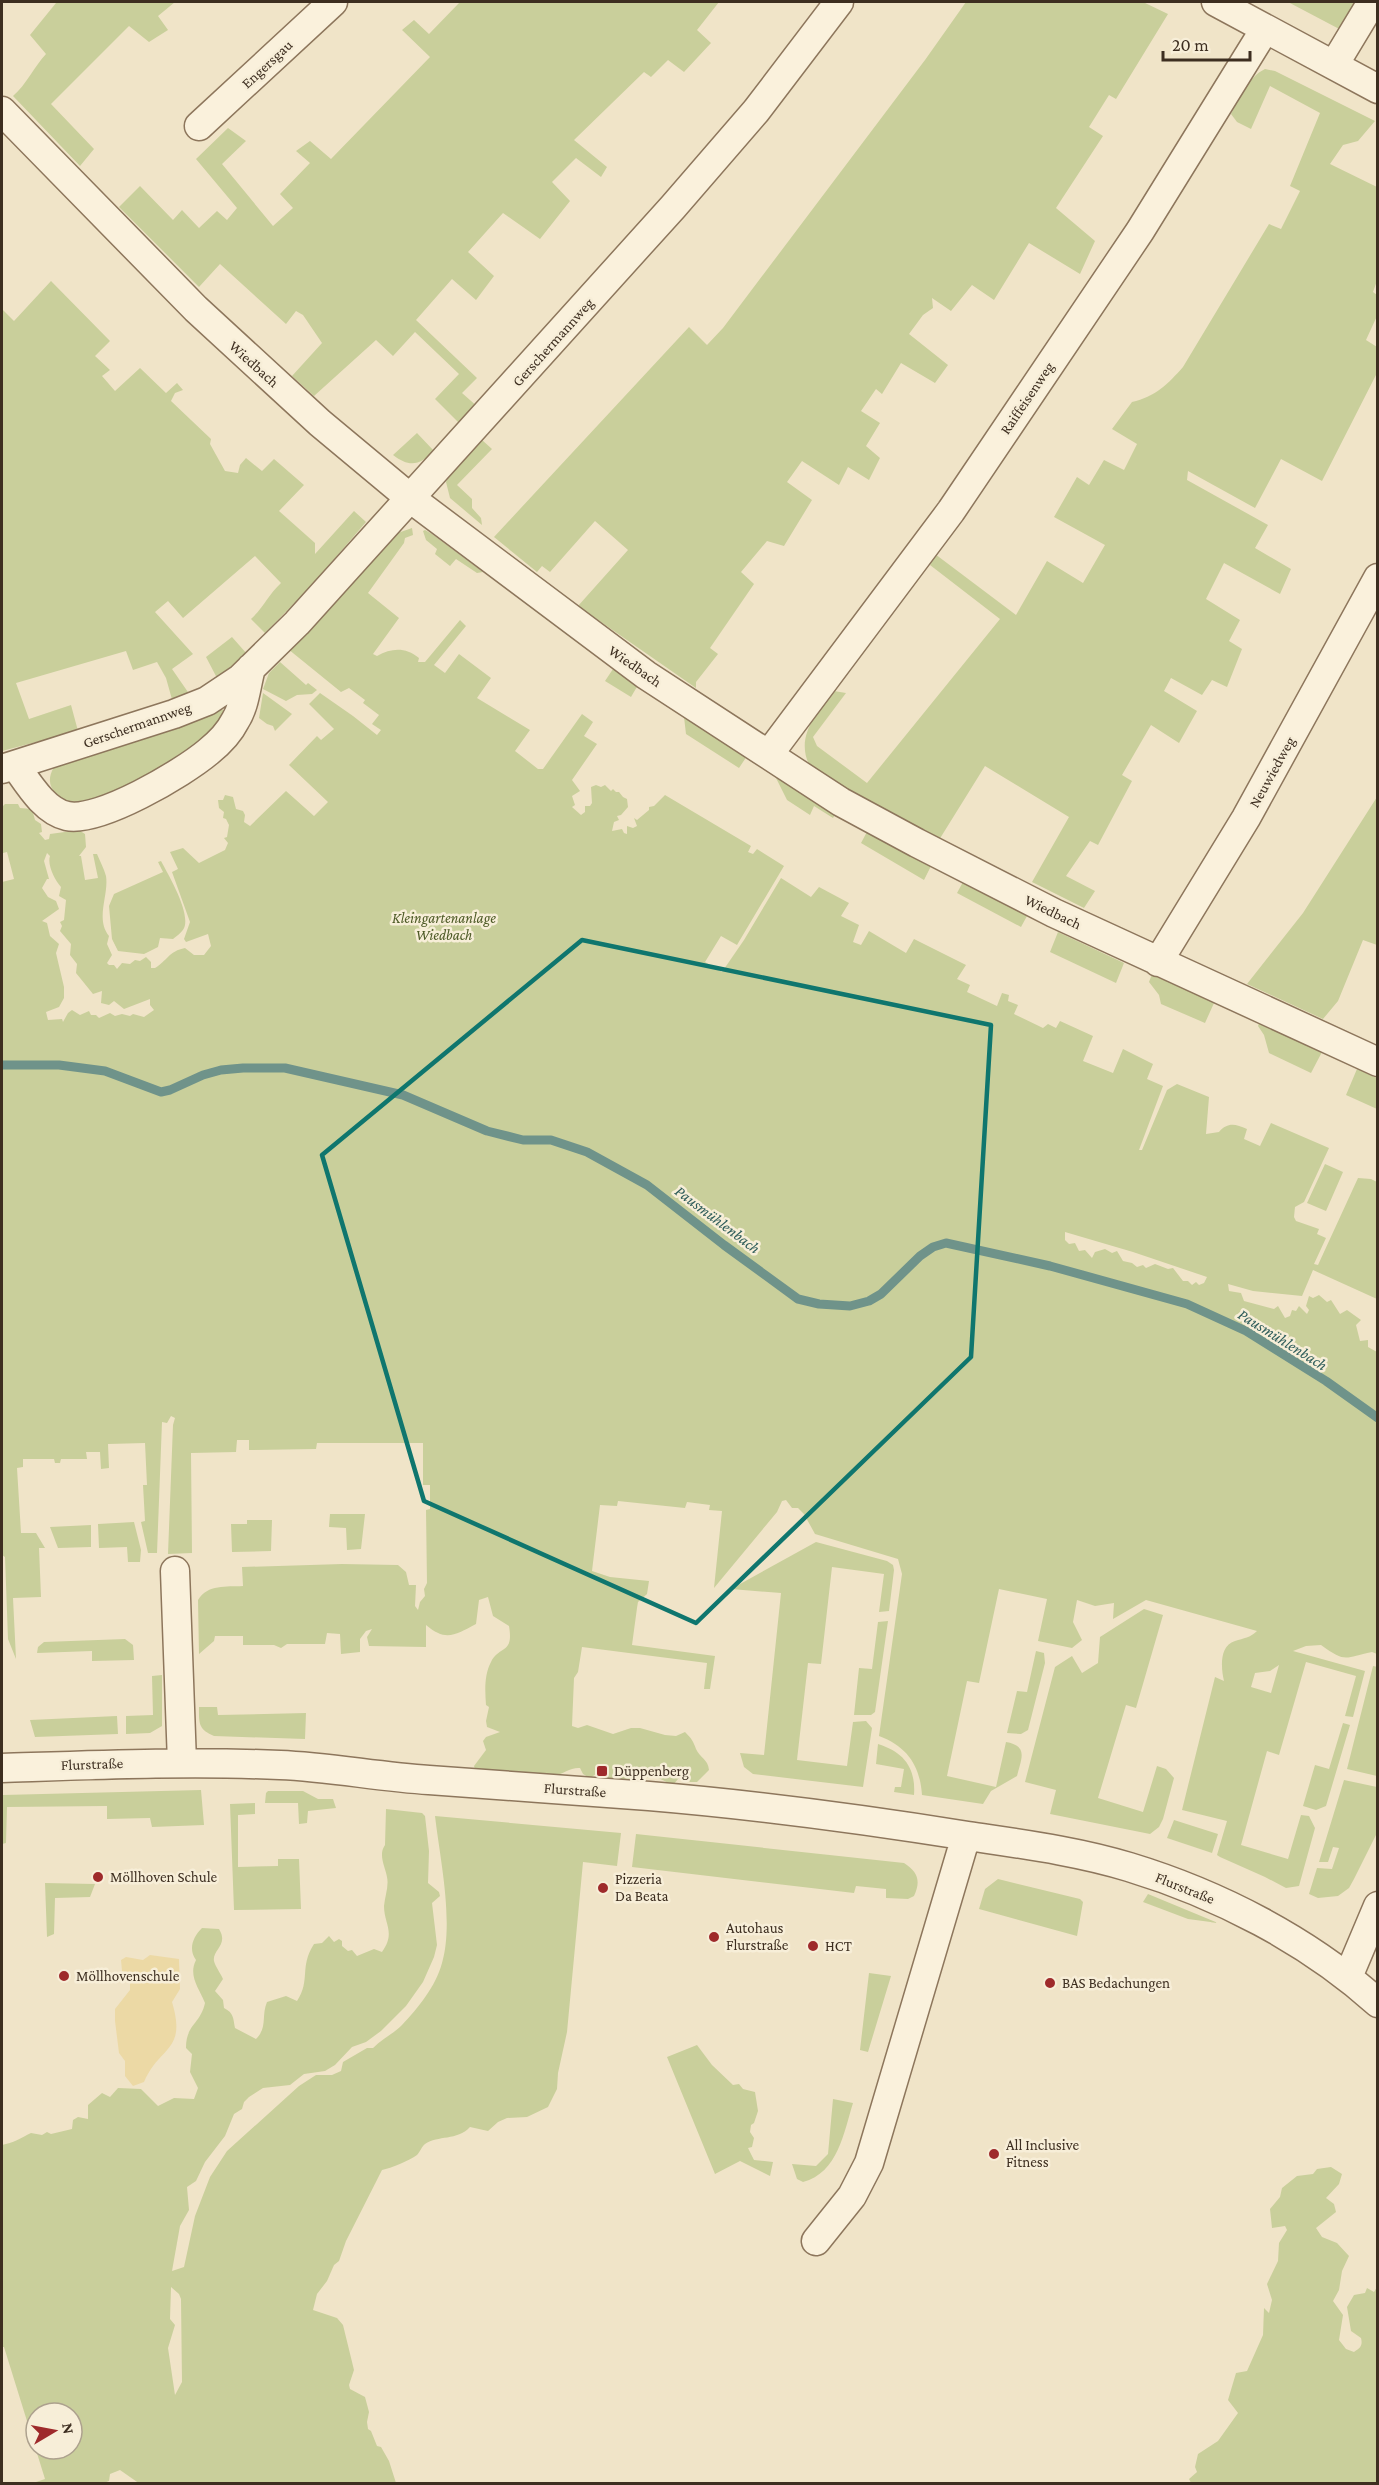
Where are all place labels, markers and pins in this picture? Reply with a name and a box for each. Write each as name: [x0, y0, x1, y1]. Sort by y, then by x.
place label: Düppenberg: [614, 1763, 689, 1780]
marker: Düppenberg: [595, 1764, 609, 1778]
place label: Möllhoven Schule: [110, 1869, 218, 1885]
marker: Möllhoven Schule: [91, 1870, 105, 1884]
place label: Pizzeria Da Beata: [615, 1871, 668, 1904]
marker: Pizzeria Da Beata: [596, 1881, 610, 1895]
place label: Autohaus Flurstraße: [726, 1920, 789, 1953]
marker: Autohaus Flurstraße: [707, 1930, 721, 1944]
place label: HCT: [825, 1938, 852, 1954]
marker: HCT: [806, 1939, 820, 1953]
place label: Möllhovenschule: [76, 1968, 180, 1984]
marker: Möllhovenschule: [57, 1969, 71, 1983]
place label: BAS Bedachungen: [1062, 1975, 1170, 1992]
marker: BAS Bedachungen: [1043, 1976, 1057, 1990]
place label: All Inclusive Fitness: [1006, 2137, 1079, 2170]
marker: All Inclusive Fitness: [987, 2147, 1001, 2161]

